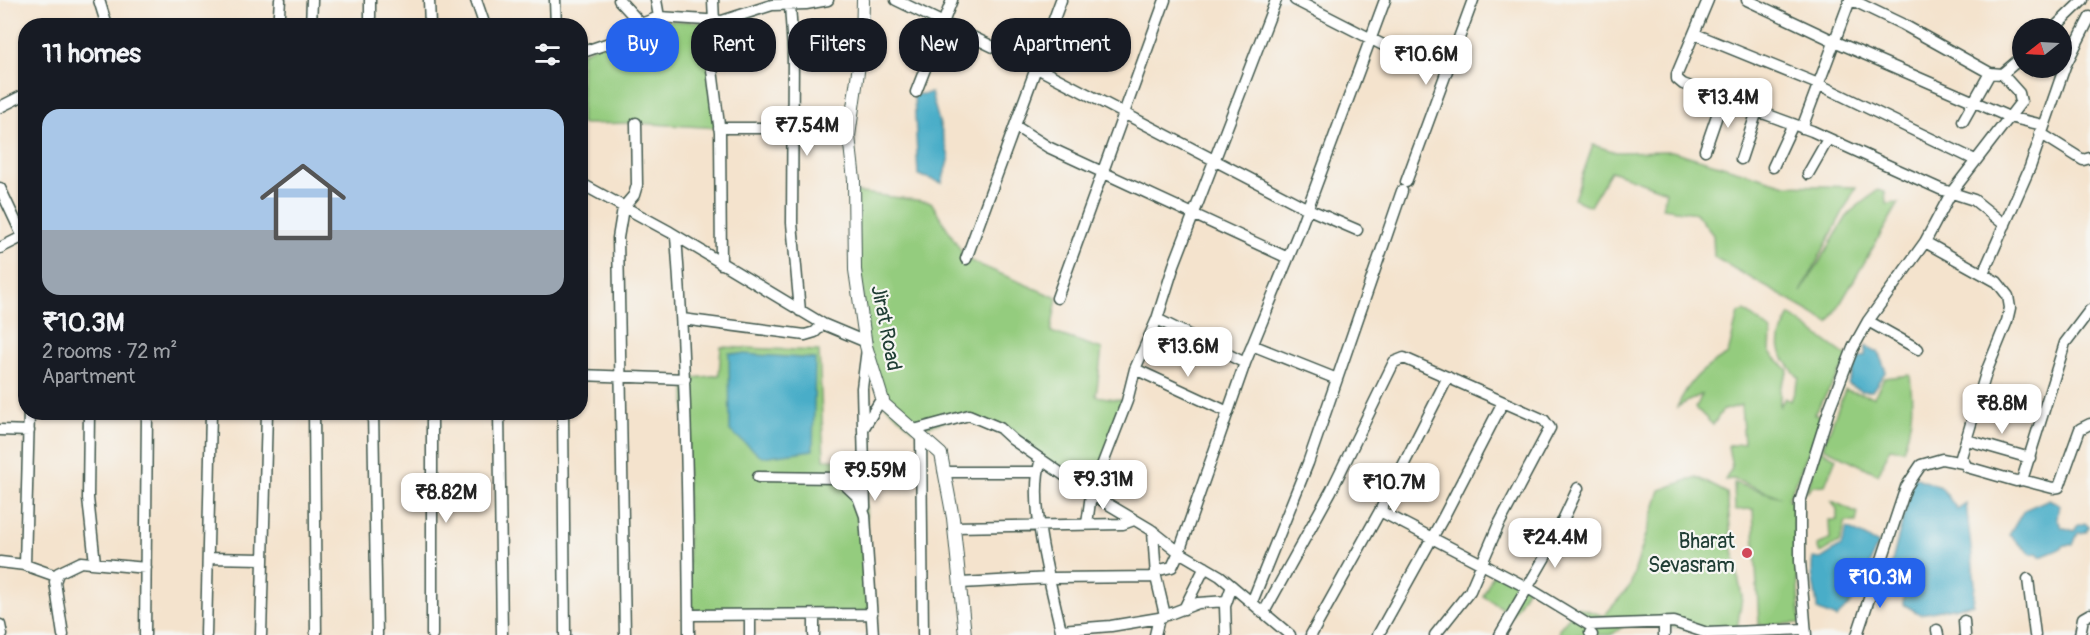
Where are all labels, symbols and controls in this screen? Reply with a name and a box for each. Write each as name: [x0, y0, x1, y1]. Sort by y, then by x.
chip: Buy: [606, 18, 679, 72]
chip: Rent: [691, 18, 776, 72]
chip: Filters: [788, 18, 887, 72]
chip: New: [899, 18, 979, 72]
chip: Apartment: [991, 18, 1131, 72]
north arrow: [2012, 18, 2072, 78]
map controls: [2012, 18, 2072, 78]
pin: ₹10.6M: [1377, 35, 1475, 86]
text: 11 homes: [42, 38, 141, 70]
icon: filters: [531, 38, 564, 71]
text: ₹10.6M: [1394, 42, 1458, 67]
pin: ₹13.4M: [1679, 78, 1777, 129]
text: ₹13.4M: [1697, 85, 1759, 110]
pin: ₹7.54M: [758, 106, 856, 157]
text: ₹7.54M: [775, 113, 839, 138]
icon: home: [249, 148, 357, 256]
street label: Jirat Road: [864, 283, 908, 373]
text: ₹10.3M: [42, 307, 124, 339]
pin: ₹13.6M: [1139, 327, 1237, 378]
text: ₹13.6M: [1157, 334, 1219, 359]
text: 2 rooms · 72 m²: [42, 339, 177, 364]
text: Apartment: [42, 364, 135, 389]
pin: ₹8.8M: [1960, 384, 2044, 435]
text: ₹8.8M: [1977, 391, 2027, 416]
pin: ₹9.59M: [826, 451, 924, 502]
text: ₹9.59M: [844, 458, 906, 483]
pin: ₹9.31M: [1054, 460, 1152, 511]
pin: ₹10.7M: [1345, 463, 1443, 514]
text: ₹9.31M: [1073, 467, 1133, 492]
text: ₹10.7M: [1363, 470, 1425, 495]
pin: ₹8.82M: [397, 473, 495, 524]
text: ₹8.82M: [415, 480, 477, 505]
pin: ₹24.4M: [1506, 518, 1604, 569]
text: ₹24.4M: [1522, 525, 1588, 550]
place label: Bharat Sevasram: [1648, 528, 1736, 579]
marker: Bharat Sevasram: [1740, 546, 1754, 560]
pin: ₹10.3M: [1831, 558, 1929, 609]
text: ₹10.3M: [1848, 565, 1912, 590]

